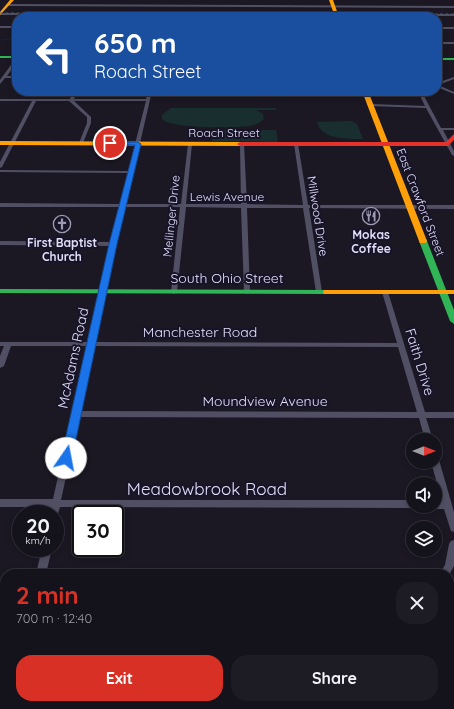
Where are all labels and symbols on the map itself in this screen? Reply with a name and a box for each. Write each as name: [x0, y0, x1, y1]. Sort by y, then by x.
street label: Roach Street: [188, 125, 260, 140]
pin: [93, 126, 127, 160]
street label: East Crawford Street: [393, 146, 449, 258]
street label: Mellinger Drive: [159, 174, 183, 258]
street label: Millwood Drive: [304, 175, 332, 257]
street label: Lewis Avenue: [190, 189, 265, 204]
restaurant icon: Mokas Coffee: [361, 206, 381, 226]
church icon: First Baptist Church: [52, 214, 72, 234]
place label: Mokas Coffee: [351, 227, 391, 256]
place label: First Baptist Church: [27, 235, 97, 264]
street label: South Ohio Street: [170, 269, 284, 287]
street label: McAdams Road: [54, 306, 92, 410]
street label: Manchester Road: [143, 323, 257, 341]
street label: Faith Drive: [401, 326, 439, 398]
street label: Moundview Avenue: [202, 392, 328, 410]
north arrow: [406, 433, 442, 469]
position arrow: [45, 437, 87, 479]
street label: Meadowbrook Road: [127, 478, 287, 499]
speed limit sign: 30: [72, 505, 124, 557]

